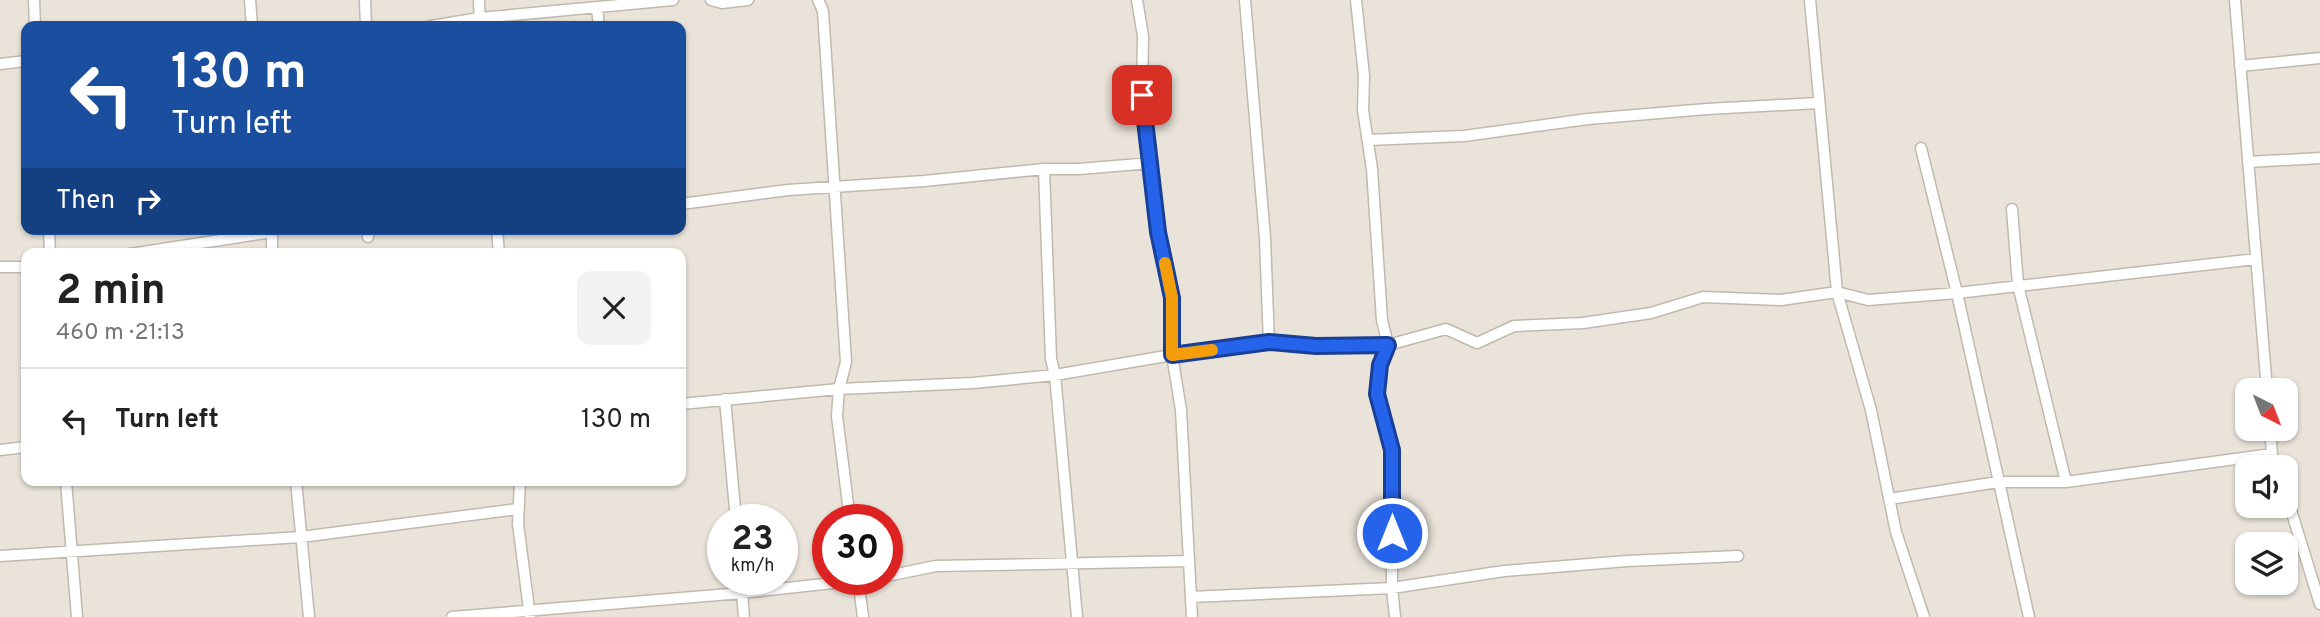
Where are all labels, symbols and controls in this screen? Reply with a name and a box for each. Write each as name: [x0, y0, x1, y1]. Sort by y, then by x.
text: 130 m: [171, 44, 307, 106]
icon: left: [56, 49, 147, 140]
pin: [1112, 65, 1172, 125]
icon: arrive: [1123, 76, 1161, 114]
text: Turn left: [171, 105, 292, 145]
icon: right: [129, 182, 167, 220]
text: Then: [56, 185, 115, 218]
text: 2 min: [56, 266, 166, 319]
button: close: [577, 271, 651, 345]
text: 460 m · 21:13: [56, 319, 185, 348]
north arrow: [2235, 378, 2298, 441]
map controls: [2235, 378, 2298, 595]
icon: left: [56, 402, 94, 440]
text: Turn left: [115, 404, 219, 437]
text: 130 m: [581, 404, 651, 437]
button: sound: [2235, 455, 2298, 518]
position arrow: [1355, 496, 1429, 570]
speed limit sign: 30: [812, 504, 903, 595]
text: 23: [731, 518, 774, 562]
button: layers: [2235, 532, 2298, 595]
text: km/h: [731, 555, 774, 578]

